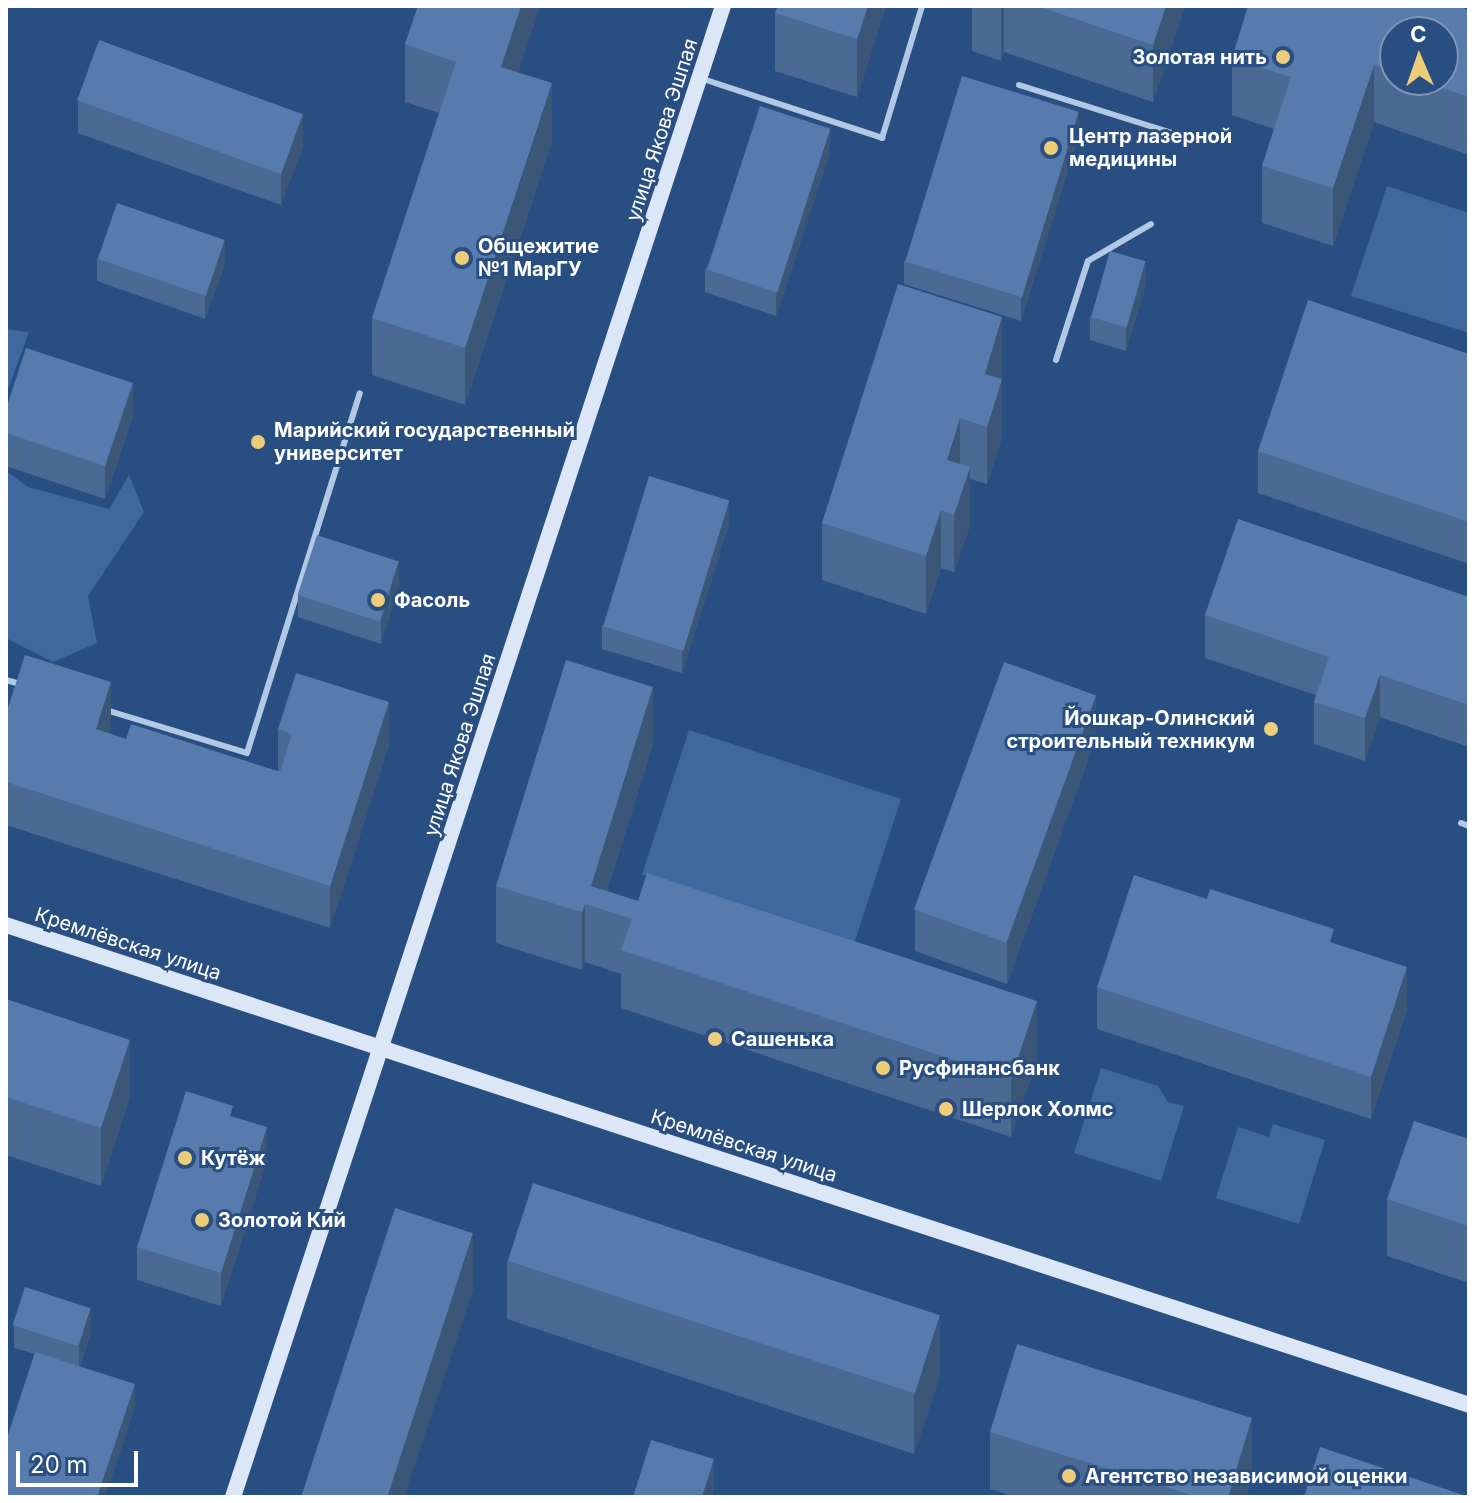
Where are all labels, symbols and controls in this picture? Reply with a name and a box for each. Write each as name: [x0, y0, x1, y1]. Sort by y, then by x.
north arrow: [1379, 16, 1459, 96]
text: С: [1410, 21, 1427, 47]
street label: улица Якова Эшпая: [621, 35, 703, 225]
place label: Золотая нить: [1133, 45, 1267, 69]
marker: Золотая нить: [1274, 48, 1292, 66]
place label: Центр лазерной медицины: [1069, 124, 1232, 171]
marker: Центр лазерной медицины: [1040, 137, 1062, 159]
place label: Общежитие №1 МарГУ: [478, 234, 599, 281]
marker: Общежитие №1 МарГУ: [453, 249, 471, 267]
place label: Марийский государственный университет: [274, 418, 575, 465]
marker: Марийский государственный университет: [249, 433, 267, 451]
place label: Фасоль: [394, 588, 470, 612]
marker: Фасоль: [369, 591, 387, 609]
street label: улица Якова Эшпая: [419, 650, 501, 840]
place label: Йошкар-Олинский строительный техникум: [1006, 706, 1255, 753]
marker: Йошкар-Олинский строительный техникум: [1262, 720, 1280, 738]
street label: Кремлёвская улица: [32, 903, 224, 985]
place label: Сашенька: [731, 1027, 834, 1051]
marker: Сашенька: [706, 1030, 724, 1048]
place label: Русфинансбанк: [899, 1056, 1060, 1080]
marker: Русфинансбанк: [874, 1059, 892, 1077]
place label: Шерлок Холмс: [962, 1097, 1114, 1121]
marker: Шерлок Холмс: [937, 1100, 955, 1118]
street label: Кремлёвская улица: [648, 1105, 840, 1187]
place label: Кутёж: [201, 1146, 265, 1170]
marker: Кутёж: [176, 1149, 194, 1167]
place label: Золотой Кий: [218, 1208, 346, 1232]
marker: Золотой Кий: [193, 1211, 211, 1229]
scale bar: [20, 1435, 142, 1485]
text: 20 m: [30, 1450, 88, 1479]
place label: Агентство независимой оценки: [1085, 1464, 1407, 1488]
marker: Агентство независимой оценки: [1060, 1467, 1078, 1485]

